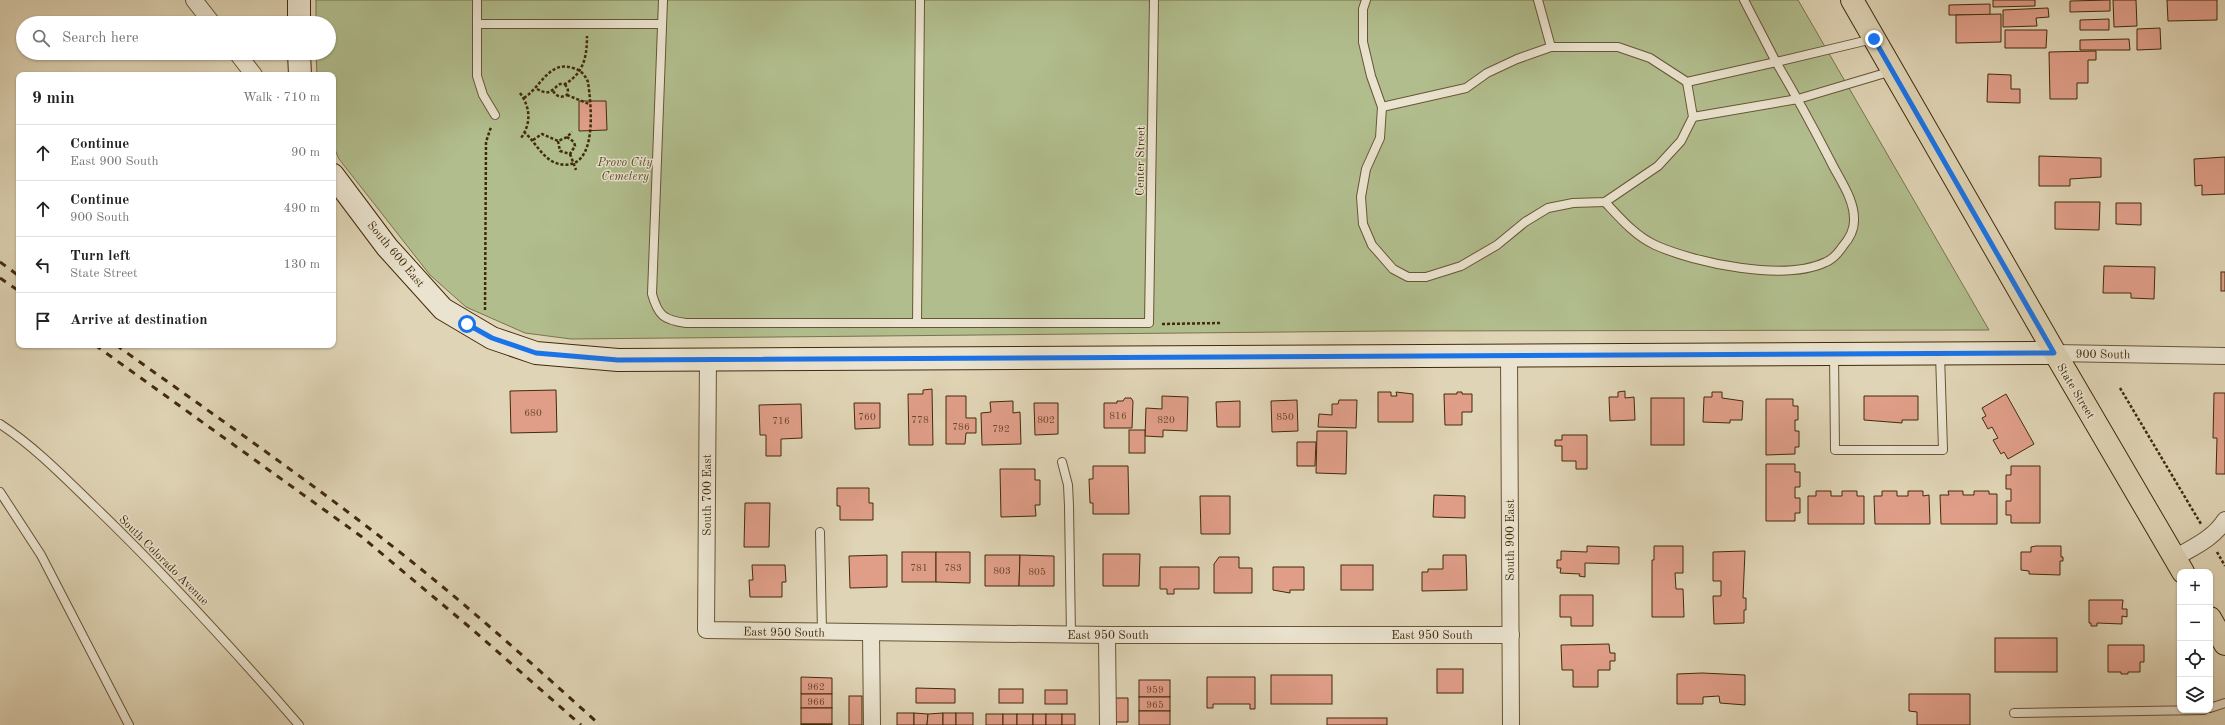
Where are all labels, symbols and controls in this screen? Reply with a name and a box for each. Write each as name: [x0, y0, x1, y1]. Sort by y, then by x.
search box: [16, 16, 336, 60]
icon: search: [30, 27, 52, 49]
route end: [1865, 30, 1883, 48]
text: Search here: [62, 31, 139, 46]
text: 9 min: [32, 90, 75, 107]
text: Walk · 710 m: [243, 91, 320, 104]
street label: Center Street: [1134, 126, 1148, 196]
text: Continue: [70, 137, 129, 152]
icon: ahead: [32, 142, 54, 164]
text: 90 m: [291, 146, 320, 159]
text: East 900 South: [70, 155, 159, 168]
park label: Provo City Cemetery: [597, 157, 653, 183]
text: Continue: [70, 193, 129, 208]
icon: ahead: [32, 198, 54, 220]
text: 490 m: [283, 202, 320, 215]
text: 900 South: [70, 211, 129, 224]
street label: South 600 East: [364, 219, 426, 290]
text: Turn left: [70, 249, 130, 264]
icon: left: [32, 254, 54, 276]
text: 130 m: [283, 258, 320, 271]
text: State Street: [70, 267, 138, 280]
icon: arrive: [32, 310, 54, 332]
text: Arrive at destination: [70, 313, 208, 328]
route start: [458, 315, 476, 333]
street label: 900 South: [2075, 349, 2131, 361]
street label: State Street: [2054, 362, 2096, 421]
house number: 680: [524, 408, 542, 418]
house number: 816: [1109, 411, 1127, 421]
house number: 760: [858, 412, 876, 422]
house number: 850: [1276, 412, 1294, 422]
house number: 778: [911, 415, 929, 425]
house number: 802: [1037, 415, 1055, 425]
house number: 820: [1157, 415, 1175, 425]
house number: 716: [772, 416, 790, 426]
house number: 786: [952, 422, 970, 432]
house number: 792: [992, 424, 1010, 434]
street label: South 700 East: [702, 454, 714, 536]
street label: South 900 East: [1505, 499, 1517, 581]
street label: South Colorado Avenue: [116, 513, 211, 608]
house number: 781: [910, 563, 928, 573]
house number: 783: [944, 563, 962, 573]
house number: 803: [993, 566, 1011, 576]
house number: 805: [1028, 567, 1046, 577]
map controls: [2177, 569, 2213, 713]
button: +: [2177, 569, 2213, 605]
button: −: [2177, 605, 2213, 641]
street label: East 950 South: [743, 625, 825, 640]
street label: East 950 South: [1067, 629, 1149, 642]
street label: East 950 South: [1391, 629, 1473, 642]
button: locate: [2177, 641, 2213, 677]
button: layers: [2177, 677, 2213, 713]
house number: 962: [807, 682, 825, 692]
house number: 959: [1146, 685, 1164, 695]
house number: 966: [807, 697, 825, 707]
house number: 965: [1146, 700, 1164, 710]

